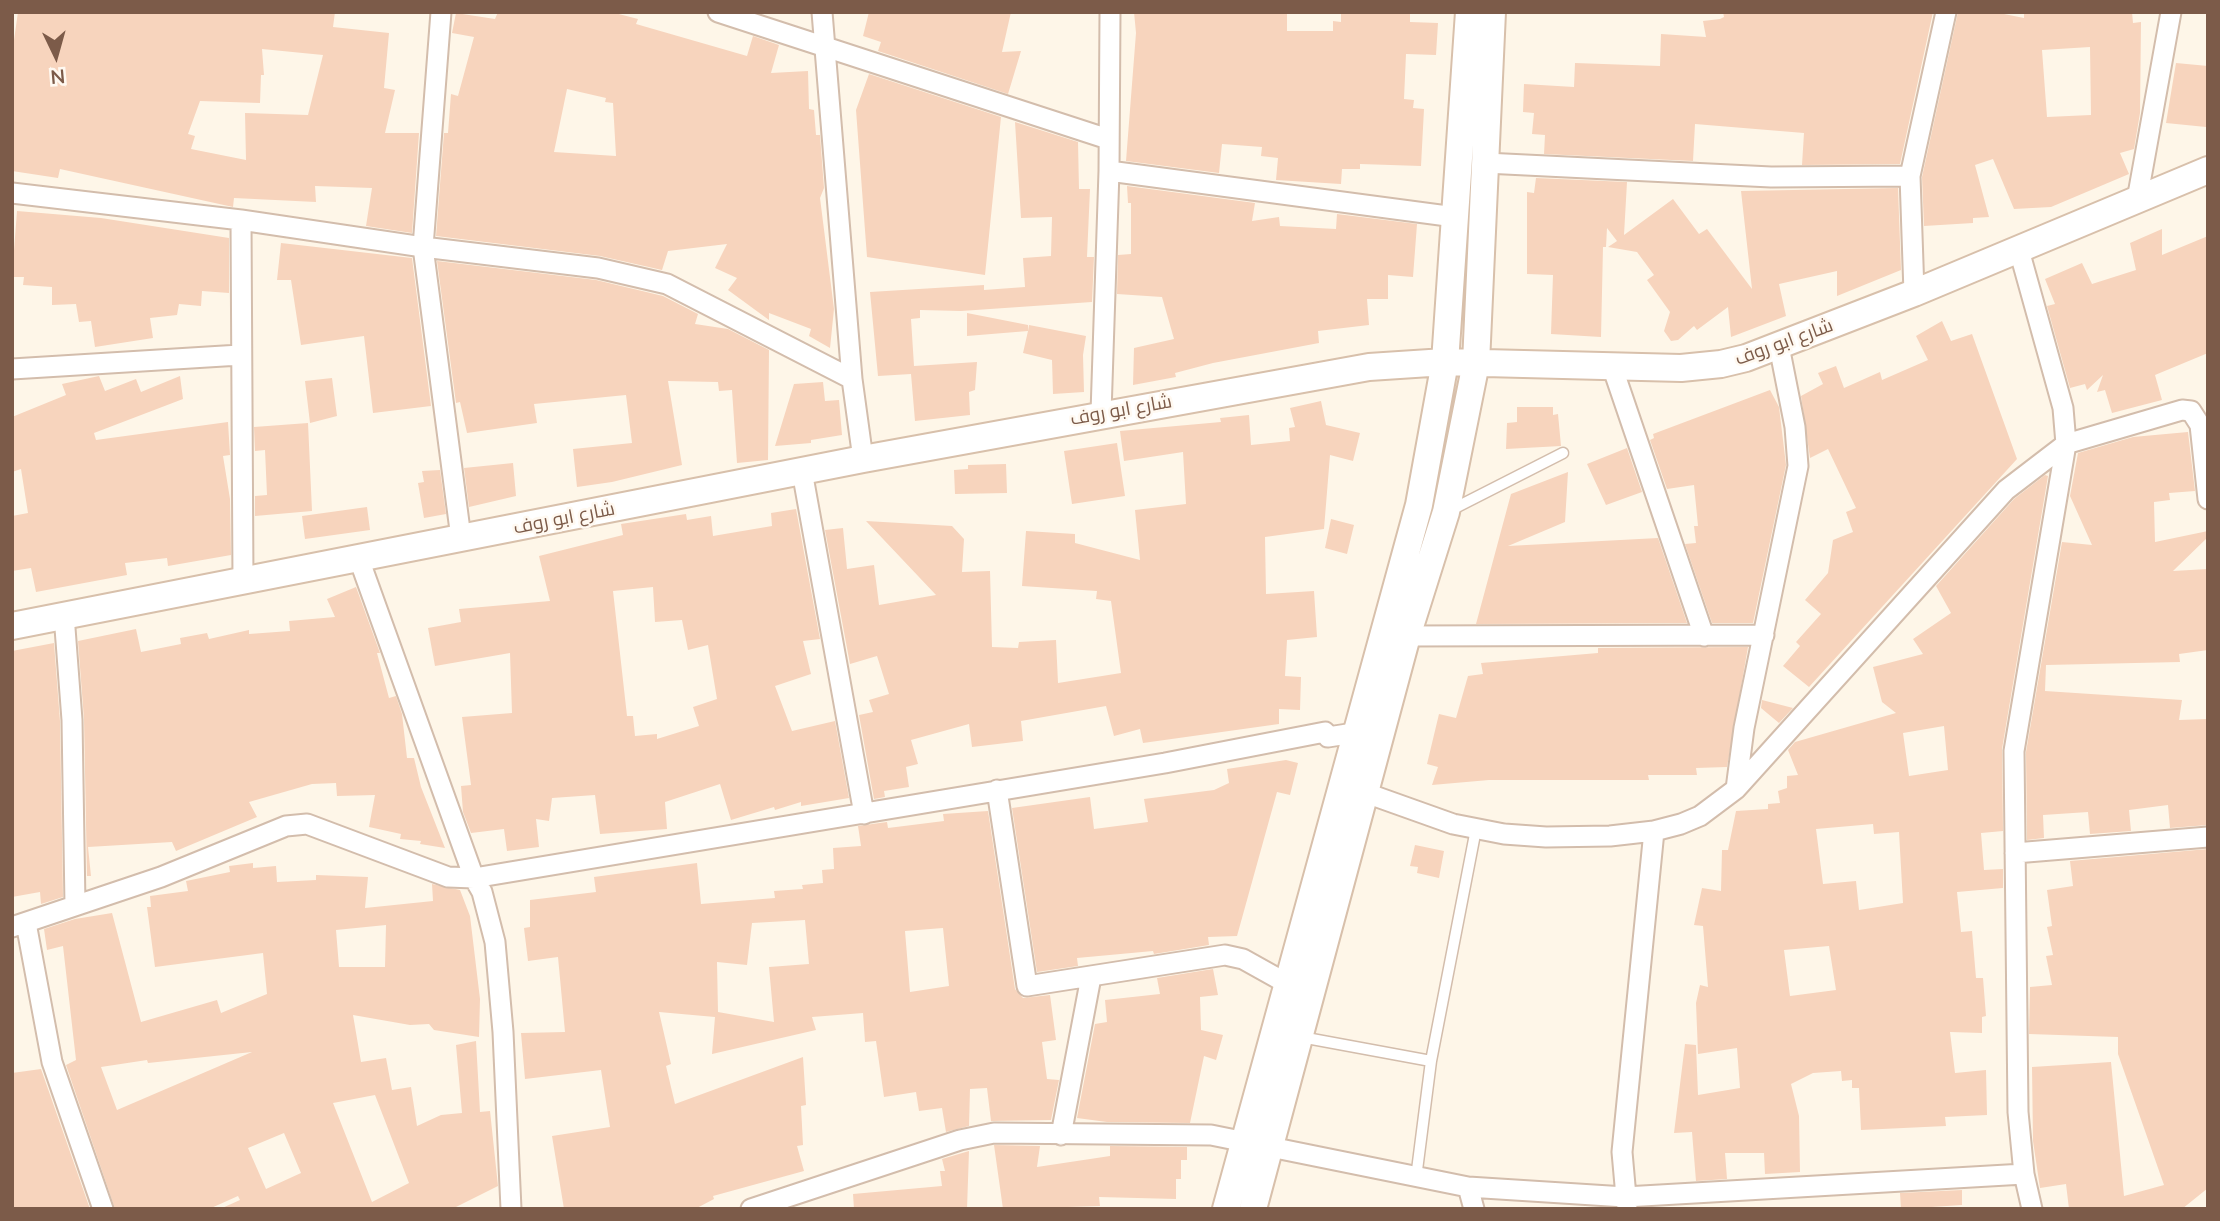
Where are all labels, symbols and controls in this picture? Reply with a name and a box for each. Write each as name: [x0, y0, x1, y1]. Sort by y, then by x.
north arrow: [21, 21, 91, 91]
text: N: [50, 65, 66, 90]
street label: شارع ابو روف: [1732, 314, 1836, 370]
street label: شارع ابو روف: [1068, 390, 1174, 430]
street label: شارع ابو روف: [511, 497, 617, 539]

